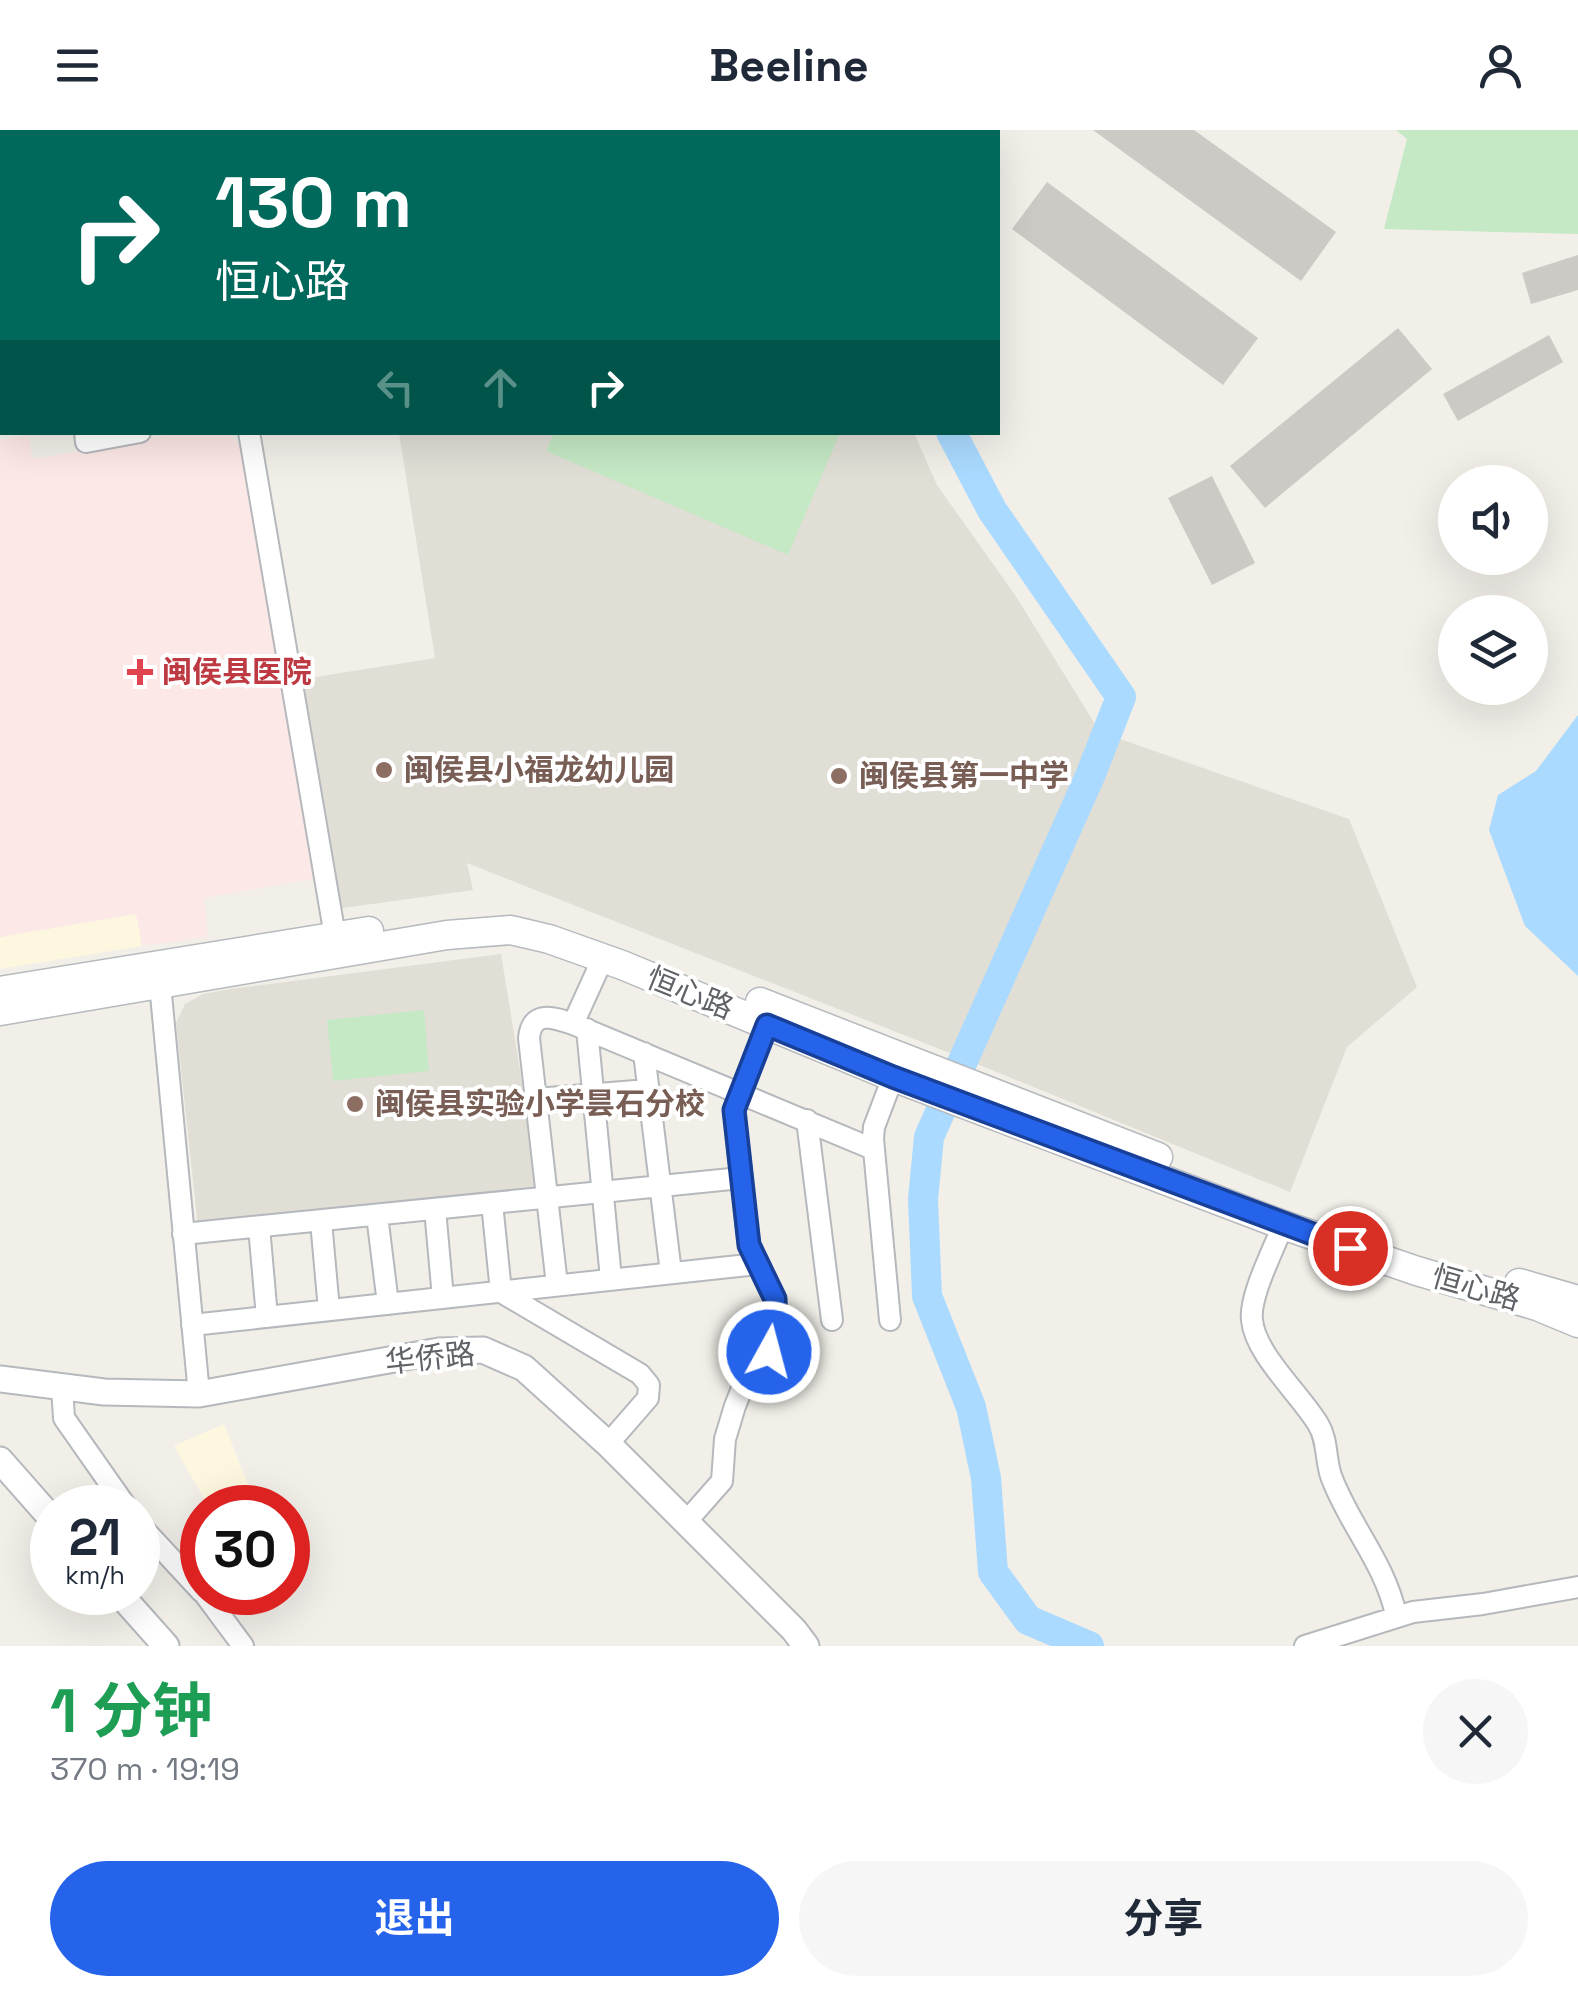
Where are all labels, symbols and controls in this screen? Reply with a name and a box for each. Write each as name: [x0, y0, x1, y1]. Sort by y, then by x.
text: Beeline: [709, 37, 869, 94]
icon: menu: [50, 38, 105, 93]
icon: person: [1473, 38, 1528, 93]
text: 130 m: [215, 158, 412, 247]
icon: right: [50, 170, 180, 300]
text: 恒心路: [215, 253, 350, 310]
icon: left: [368, 360, 423, 415]
icon: ahead: [473, 360, 528, 415]
icon: right: [578, 360, 633, 415]
map controls: [1438, 465, 1548, 705]
button: sound: [1438, 465, 1548, 575]
button: layers: [1438, 595, 1548, 705]
place label: 闽侯县医院: [162, 652, 312, 691]
marker: 闽侯县医院: [127, 659, 153, 685]
place label: 闽侯县小福龙幼儿园: [404, 750, 674, 789]
place label: 闽侯县第一中学: [859, 756, 1069, 795]
marker: 闽侯县小福龙幼儿园: [373, 759, 395, 781]
marker: 闽侯县第一中学: [828, 765, 850, 787]
street label: 恒心路: [641, 958, 739, 1027]
place label: 闽侯县实验小学昙石分校: [375, 1084, 705, 1123]
marker: 闽侯县实验小学昙石分校: [344, 1093, 366, 1115]
pin: [1308, 1206, 1393, 1291]
icon: arrive: [1323, 1221, 1378, 1276]
street label: 恒心路: [1428, 1256, 1525, 1319]
position arrow: [717, 1300, 821, 1404]
street label: 华侨路: [383, 1333, 477, 1382]
speed limit sign: 30: [180, 1485, 310, 1615]
text: 21: [69, 1506, 121, 1570]
text: km/h: [65, 1559, 125, 1591]
text: 1 分钟: [50, 1673, 212, 1750]
button: close: [1423, 1679, 1528, 1784]
text: 370 m · 19:19: [50, 1749, 240, 1789]
button: 退出: [50, 1861, 779, 1976]
button: 分享: [799, 1861, 1528, 1976]

